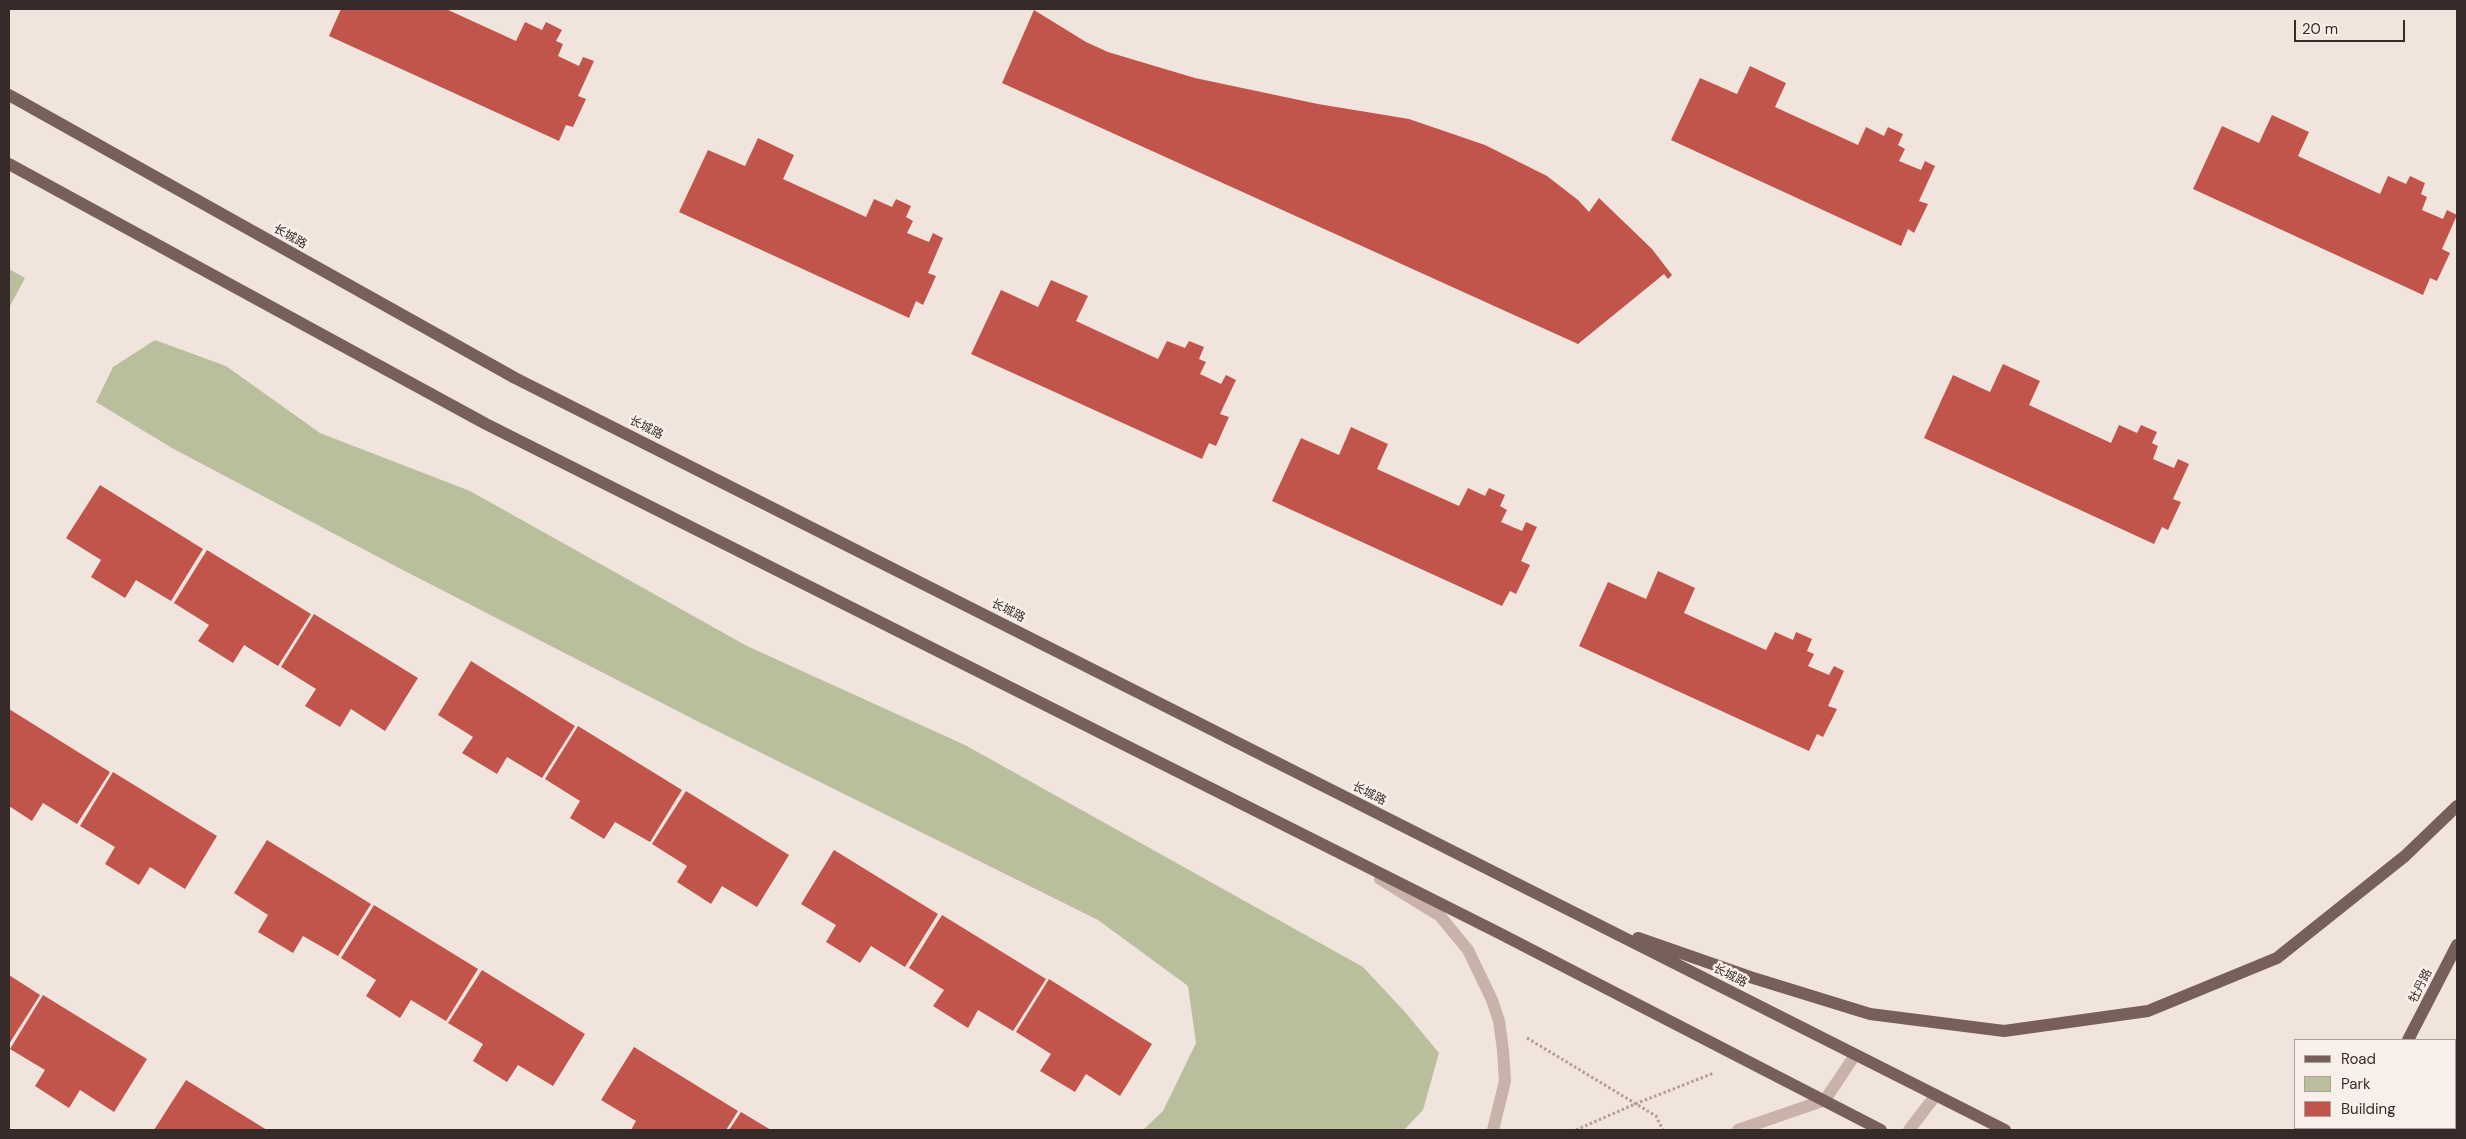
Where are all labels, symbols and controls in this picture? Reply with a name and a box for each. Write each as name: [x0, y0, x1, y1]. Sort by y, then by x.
scale bar: [2296, 10, 2407, 42]
text: 20 m: [2302, 19, 2338, 39]
street label: 长城路: [271, 222, 309, 252]
street label: 长城路: [627, 413, 665, 443]
street label: 长城路: [989, 596, 1027, 626]
street label: 长城路: [1350, 779, 1388, 809]
street label: 长城路: [1711, 961, 1749, 991]
street label: 牡丹路: [2406, 967, 2436, 1005]
legend: [2294, 1039, 2456, 1129]
text: Road: [2341, 1049, 2376, 1069]
text: Park: [2341, 1074, 2371, 1094]
text: Building: [2341, 1099, 2396, 1119]

